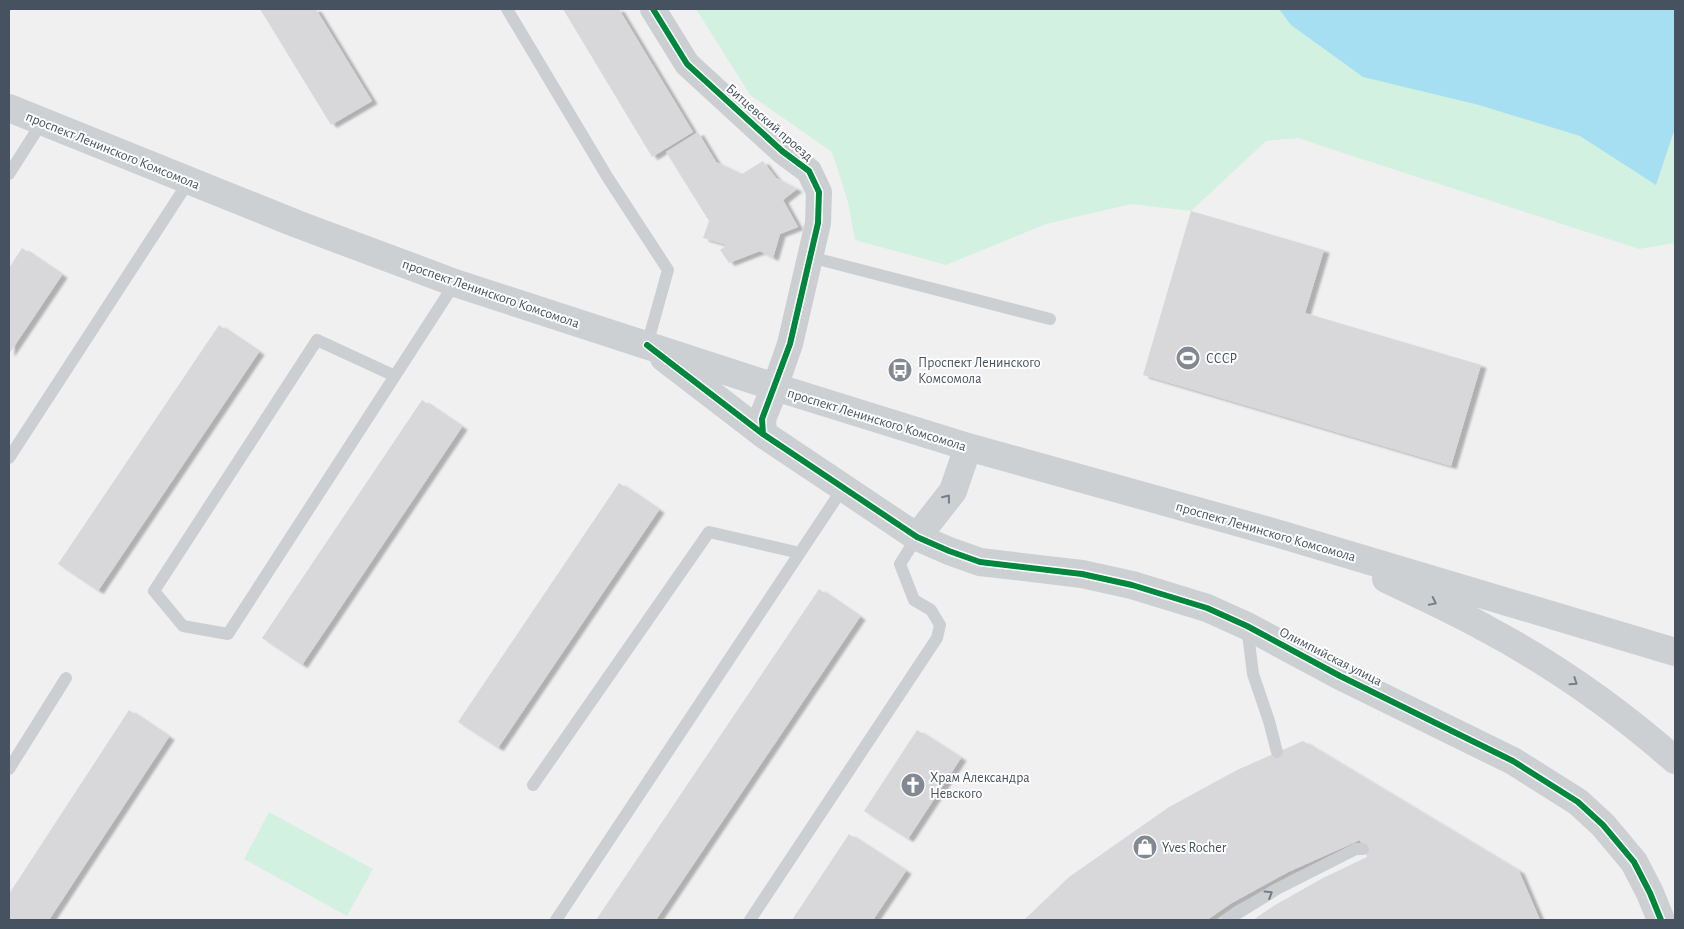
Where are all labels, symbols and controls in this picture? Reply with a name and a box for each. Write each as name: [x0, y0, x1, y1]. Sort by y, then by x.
street label: Битцевский проезд: [723, 81, 815, 164]
street label: проспект Ленинского Комсомола: [24, 110, 202, 193]
street label: проспект Ленинского Комсомола: [400, 257, 582, 331]
sports icon: СССР: [1175, 345, 1201, 371]
place label: СССР: [1206, 352, 1237, 366]
place label: Проспект Ленинского Комсомола: [918, 356, 1041, 386]
bus stop icon: Проспект Ленинского Комсомола: [887, 357, 913, 383]
street label: проспект Ленинского Комсомола: [786, 386, 968, 454]
one-way arrow: [942, 495, 950, 504]
street label: проспект Ленинского Комсомола: [1174, 500, 1358, 565]
one-way arrow: [1427, 596, 1436, 606]
street label: Олимпийская улица: [1277, 625, 1385, 689]
one-way arrow: [1568, 676, 1578, 685]
place label: Храм Александра Невского: [930, 771, 1030, 801]
church icon: Храм Александра Невского: [900, 772, 926, 798]
shop icon: Yves Rocher: [1132, 834, 1158, 860]
place label: Yves Rocher: [1162, 841, 1227, 855]
one-way arrow: [1263, 891, 1272, 901]

